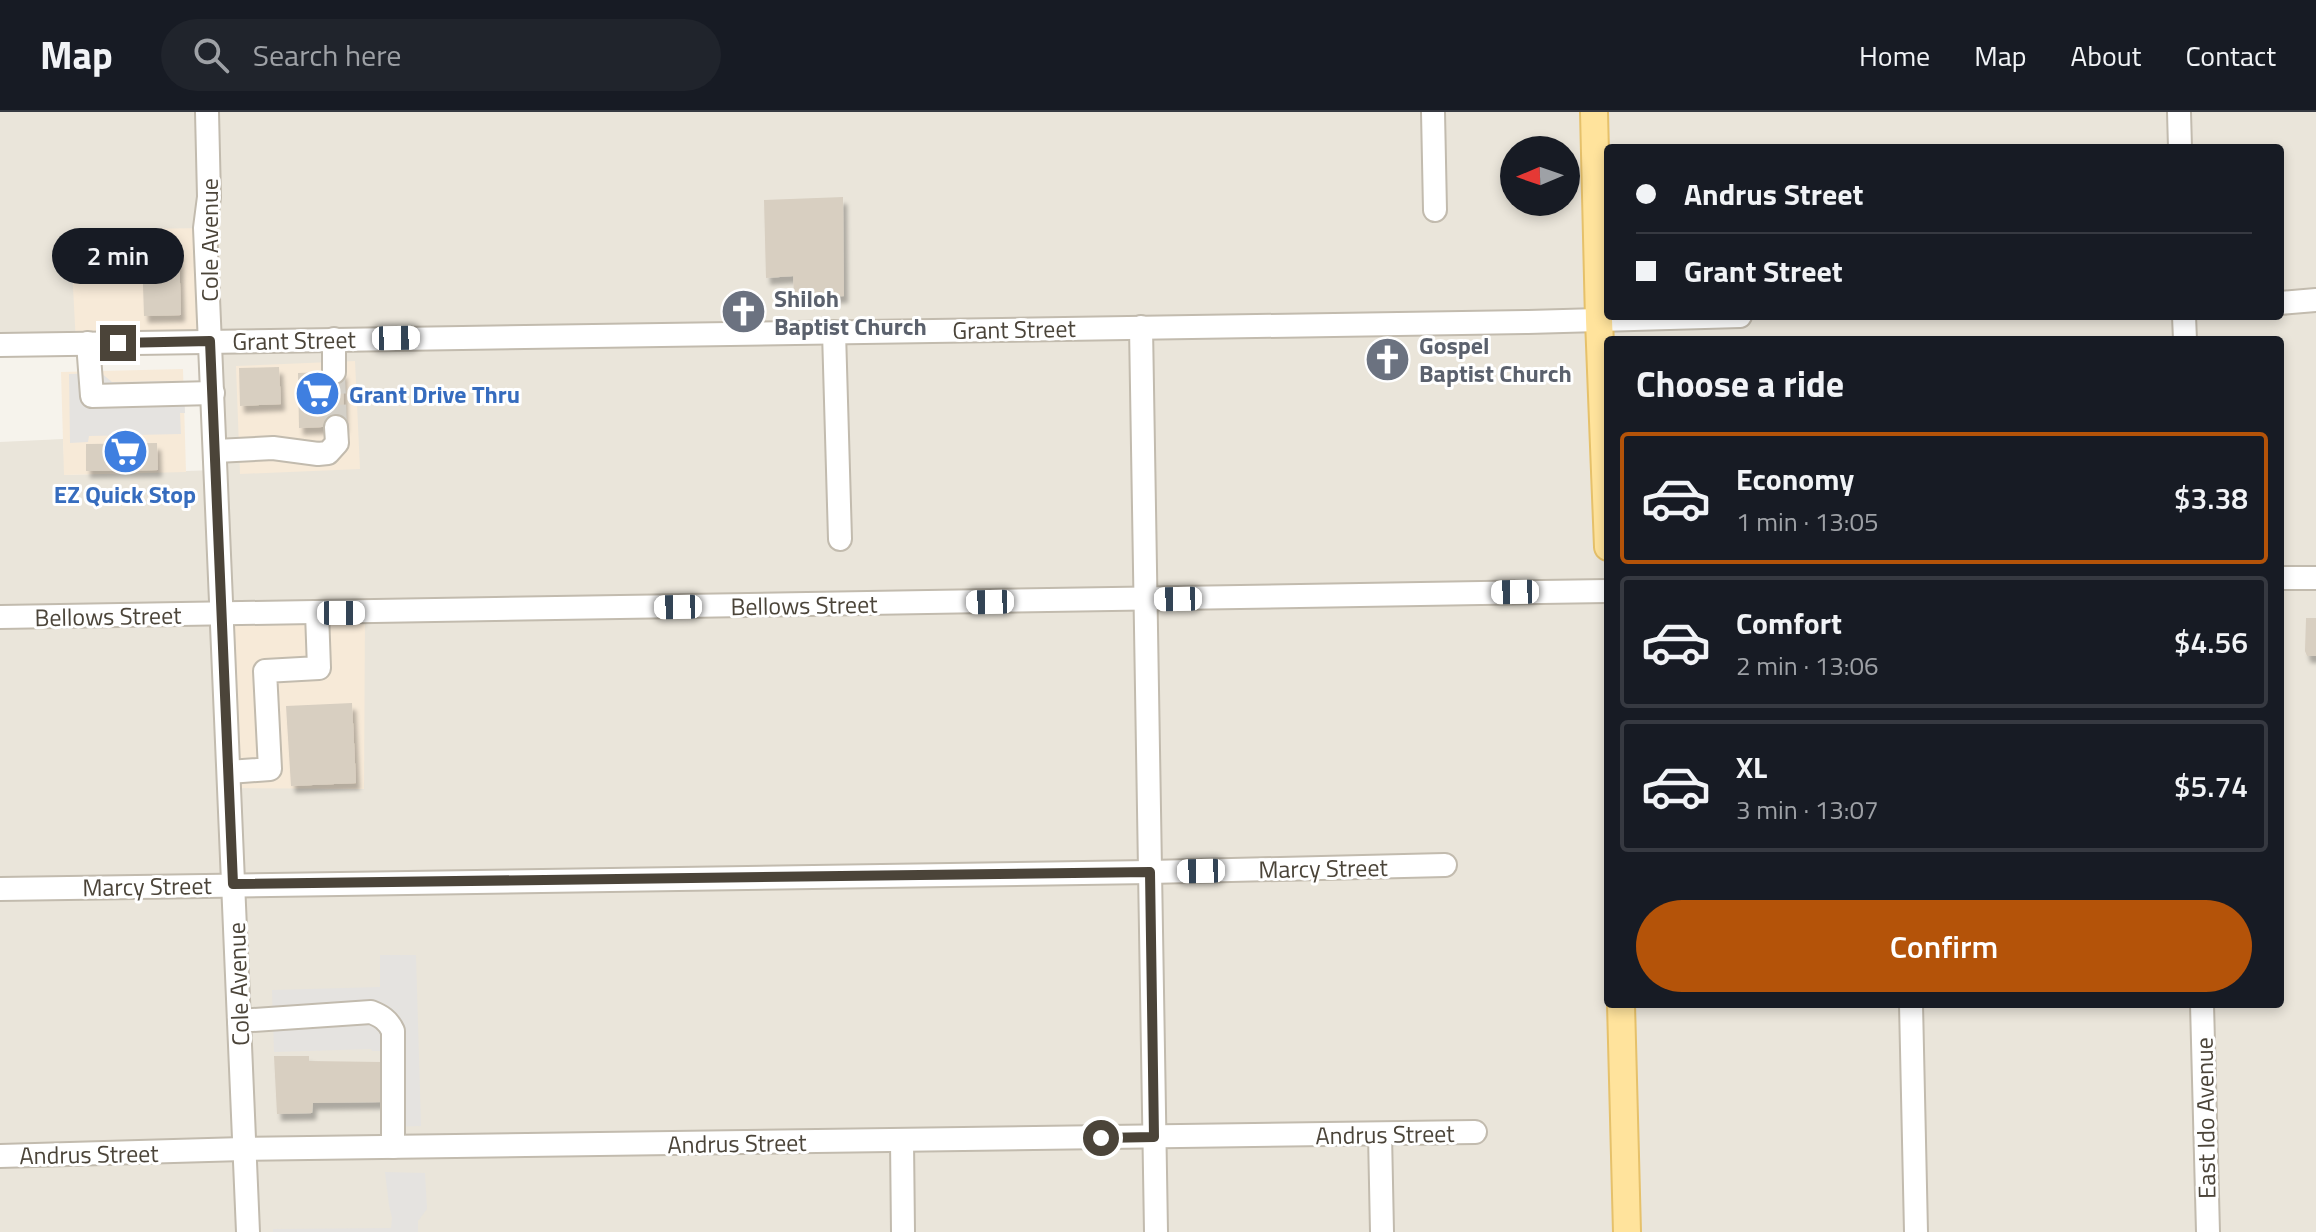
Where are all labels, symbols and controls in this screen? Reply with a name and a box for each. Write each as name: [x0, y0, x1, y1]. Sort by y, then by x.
search box: [161, 19, 721, 91]
text: Map: [40, 26, 113, 84]
text: Search here: [253, 32, 402, 78]
icon: search: [189, 33, 233, 77]
text: Home: [1859, 34, 1930, 77]
text: Map: [1974, 34, 2027, 77]
text: About: [2071, 34, 2141, 77]
text: Contact: [2185, 34, 2276, 77]
north arrow: [1500, 136, 1580, 216]
map controls: [1500, 136, 1580, 216]
text: Andrus Street: [1684, 171, 1863, 217]
street label: Cole Avenue: [191, 178, 227, 302]
callout: 2 min: [52, 227, 184, 283]
text: 2 min: [87, 236, 149, 275]
text: Grant Street: [1684, 248, 1843, 294]
place label: Shiloh Baptist Church: [774, 280, 927, 344]
church icon: Shiloh Baptist Church: [719, 288, 767, 336]
street label: Grant Street: [952, 310, 1077, 348]
street label: Grant Street: [232, 321, 357, 359]
route end: [100, 325, 136, 361]
car: [372, 326, 420, 350]
place label: Gospel Baptist Church: [1419, 327, 1572, 391]
church icon: Gospel Baptist Church: [1364, 335, 1412, 383]
text: Choose a ride: [1636, 356, 1844, 411]
supermarket icon: Grant Drive Thru: [294, 370, 342, 418]
place label: Grant Drive Thru: [349, 376, 520, 412]
supermarket icon: EZ Quick Stop: [101, 428, 149, 476]
text: Economy: [1736, 456, 1854, 502]
icon: car: [1640, 462, 1712, 534]
text: $3.38: [2174, 475, 2248, 521]
place label: EZ Quick Stop: [54, 476, 196, 512]
text: 1 min · 13:05: [1736, 502, 1879, 541]
car: [1491, 580, 1539, 604]
street label: Bellows Street: [730, 586, 878, 624]
car: [1154, 587, 1202, 611]
car: [966, 590, 1014, 614]
car: [654, 595, 702, 619]
street label: Bellows Street: [34, 597, 182, 635]
text: Comfort: [1736, 600, 1842, 646]
car: [317, 601, 365, 625]
icon: car: [1640, 606, 1712, 678]
text: $4.56: [2174, 619, 2248, 665]
text: 2 min · 13:06: [1736, 646, 1879, 685]
text: XL: [1736, 744, 1767, 790]
icon: car: [1640, 750, 1712, 822]
text: $5.74: [2174, 763, 2248, 809]
text: 3 min · 13:07: [1736, 790, 1879, 829]
street label: Marcy Street: [1258, 849, 1389, 887]
car: [1177, 859, 1225, 883]
street label: Marcy Street: [82, 867, 213, 905]
button: Confirm: [1636, 900, 2252, 992]
street label: Cole Avenue: [218, 922, 258, 1046]
street label: East Ido Avenue: [2186, 1037, 2224, 1199]
street label: Andrus Street: [1315, 1115, 1456, 1153]
route start: [1083, 1120, 1119, 1156]
street label: Andrus Street: [667, 1124, 808, 1162]
street label: Andrus Street: [19, 1135, 160, 1173]

